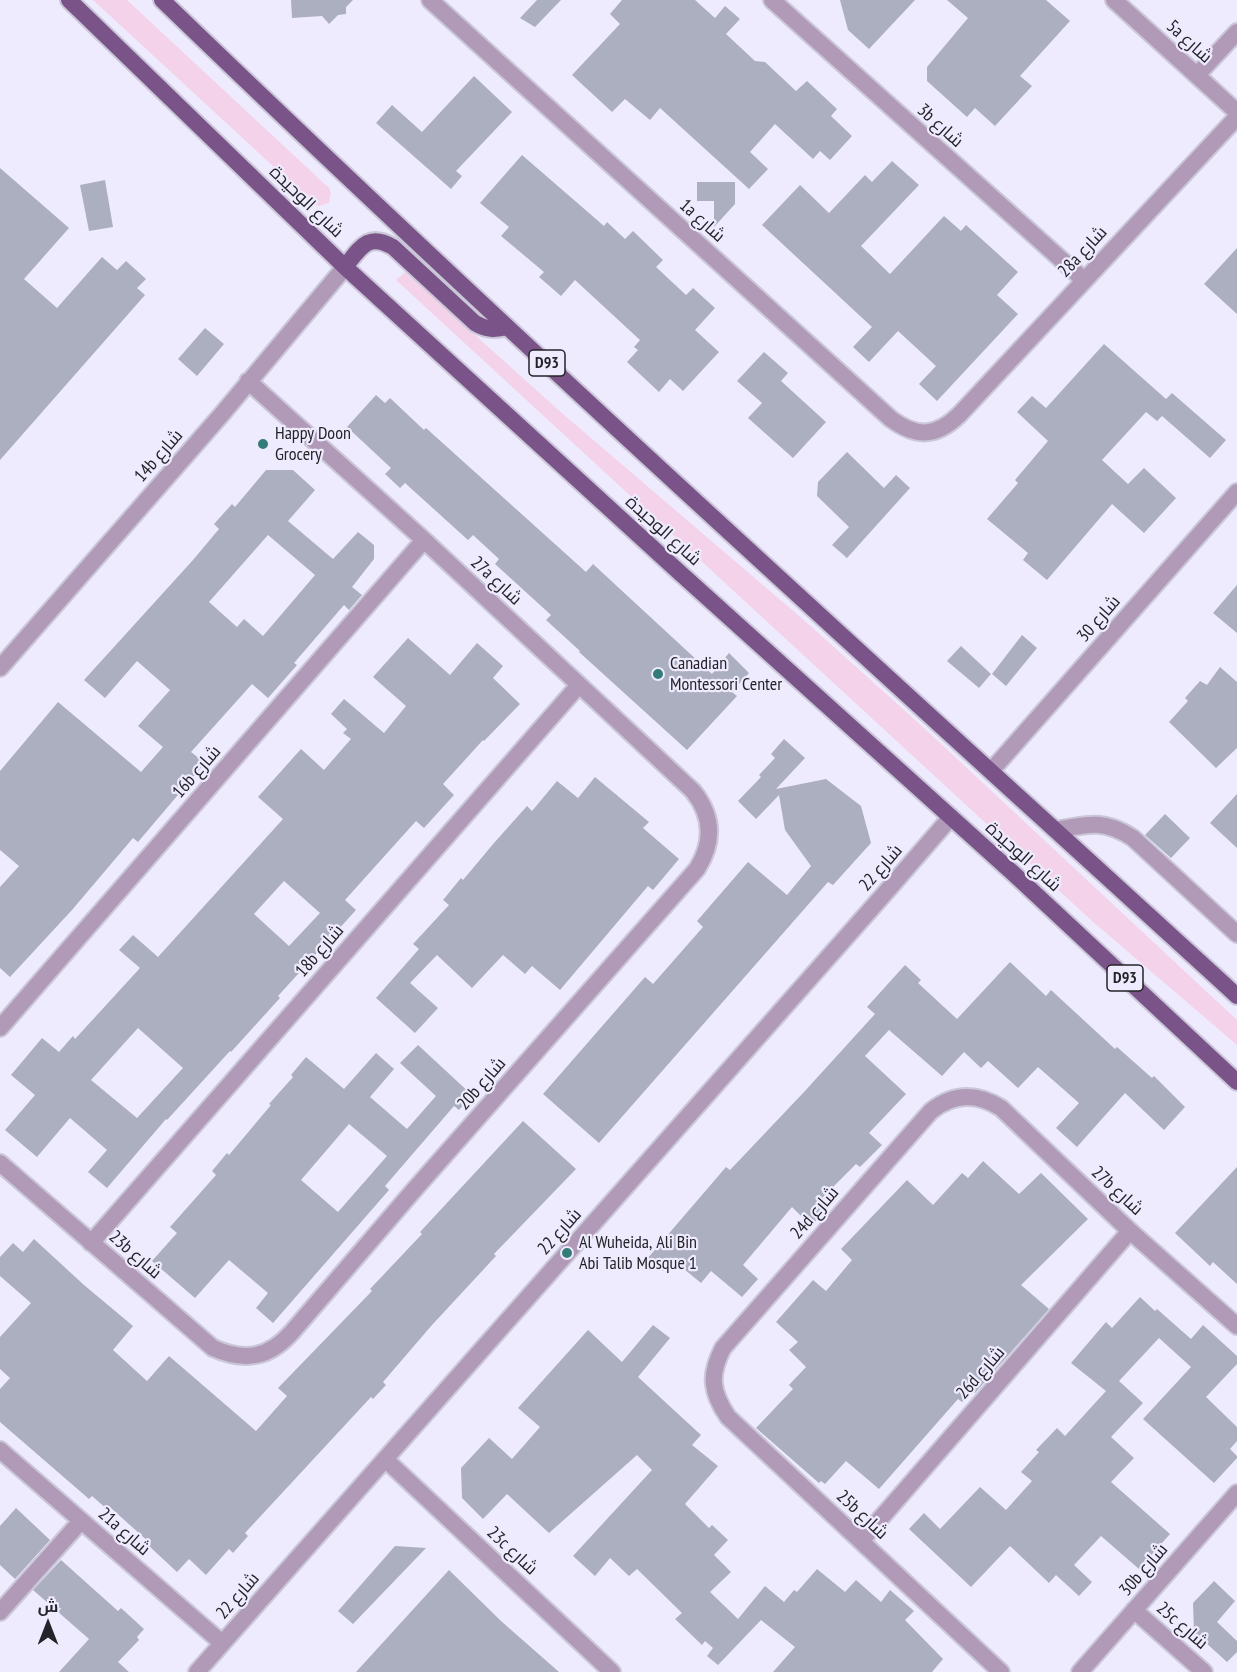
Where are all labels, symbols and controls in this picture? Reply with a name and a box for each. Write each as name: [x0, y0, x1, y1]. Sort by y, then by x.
street label: 5a شارع: [1162, 16, 1216, 68]
street label: 3b شارع: [912, 100, 968, 152]
street label: شارع الوحيدة: [265, 161, 347, 243]
street label: 1a شارع: [675, 195, 729, 247]
street label: 28a شارع: [1054, 222, 1112, 282]
road number: D93: [529, 350, 565, 376]
place label: Happy Doon Grocery: [275, 423, 351, 466]
street label: 14b شارع: [130, 425, 188, 487]
marker: Happy Doon Grocery: [256, 437, 270, 451]
street label: شارع الوحيدة: [621, 491, 705, 571]
street label: 27a شارع: [466, 552, 526, 610]
street label: شارع 30: [1073, 591, 1125, 647]
place label: Canadian Montessori Center: [670, 653, 782, 696]
marker: Canadian Montessori Center: [651, 667, 665, 681]
street label: 16b شارع: [168, 741, 226, 803]
street label: شارع الوحيدة: [981, 817, 1065, 897]
street label: شارع 22: [855, 840, 907, 896]
street label: 18b شارع: [291, 920, 349, 982]
road number: D93: [1107, 965, 1143, 991]
street label: 20b شارع: [453, 1053, 511, 1115]
street label: 27b شارع: [1087, 1162, 1147, 1220]
street label: 24d شارع: [786, 1182, 844, 1244]
street label: شارع 22: [534, 1204, 586, 1260]
street label: 23b شارع: [104, 1226, 166, 1284]
place label: Al Wuheida, Ali Bin Abi Talib Mosque 1: [579, 1232, 697, 1274]
marker: Al Wuheida, Ali Bin Abi Talib Mosque 1: [560, 1246, 574, 1260]
street label: 26d شارع: [952, 1342, 1010, 1404]
street label: 25b شارع: [832, 1486, 892, 1544]
street label: 21a شارع: [93, 1503, 155, 1561]
street label: 23c شارع: [482, 1522, 542, 1580]
street label: 30b شارع: [1115, 1539, 1173, 1601]
street label: شارع 22: [212, 1568, 264, 1624]
north arrow: [18, 1594, 78, 1654]
text: ش: [38, 1596, 58, 1616]
street label: 25c شارع: [1152, 1598, 1212, 1654]

